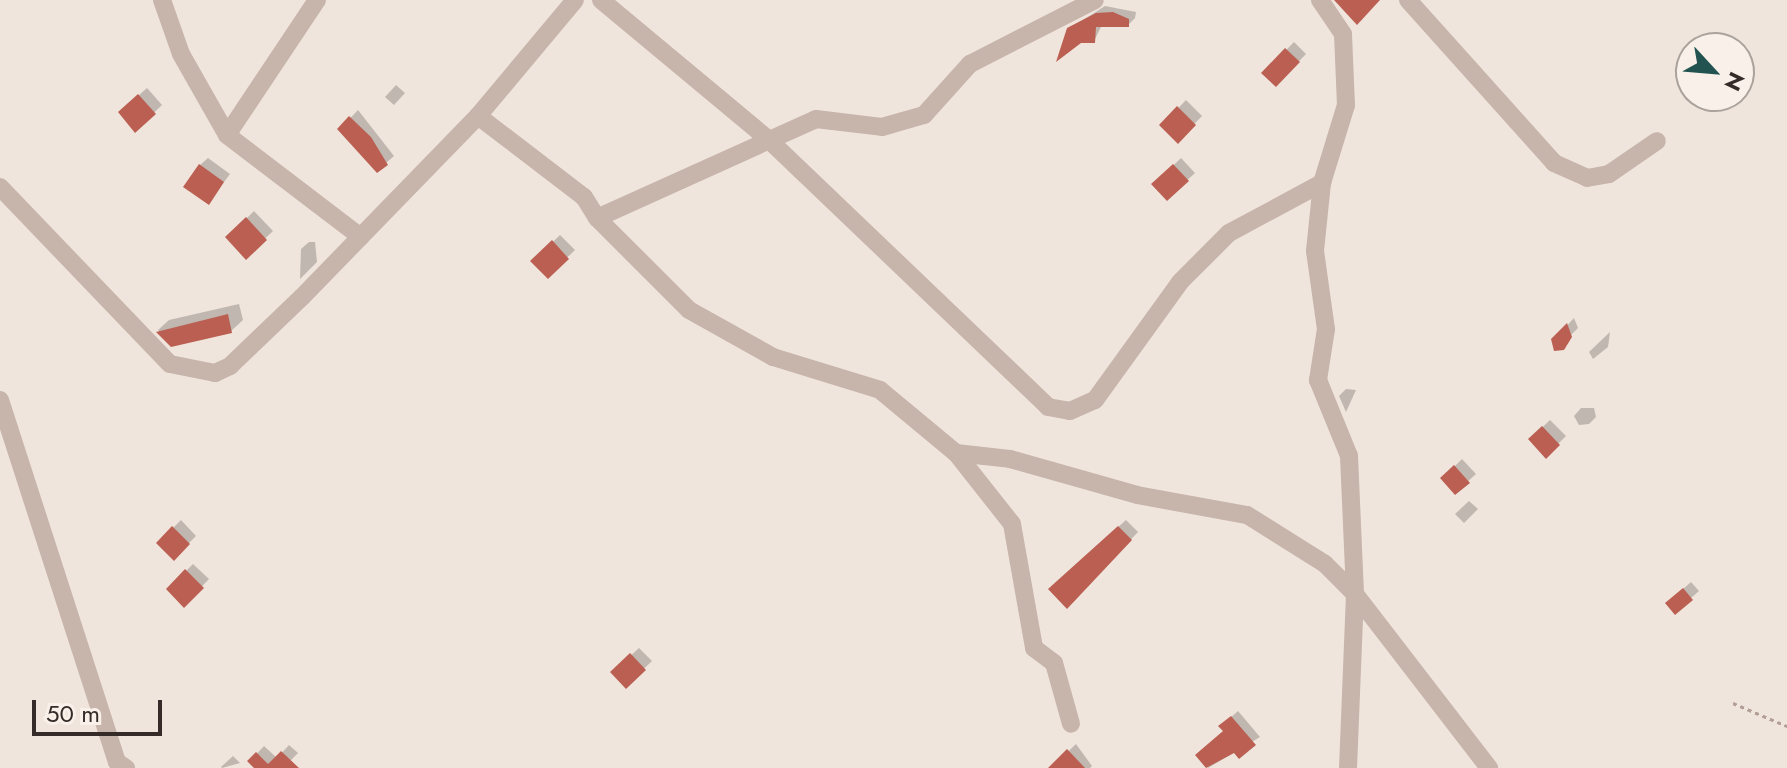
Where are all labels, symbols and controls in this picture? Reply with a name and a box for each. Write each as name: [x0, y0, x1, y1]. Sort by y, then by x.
north arrow: [1675, 32, 1755, 112]
text: N: [1717, 67, 1753, 97]
scale bar: [36, 684, 166, 734]
text: 50 m: [46, 696, 100, 731]

